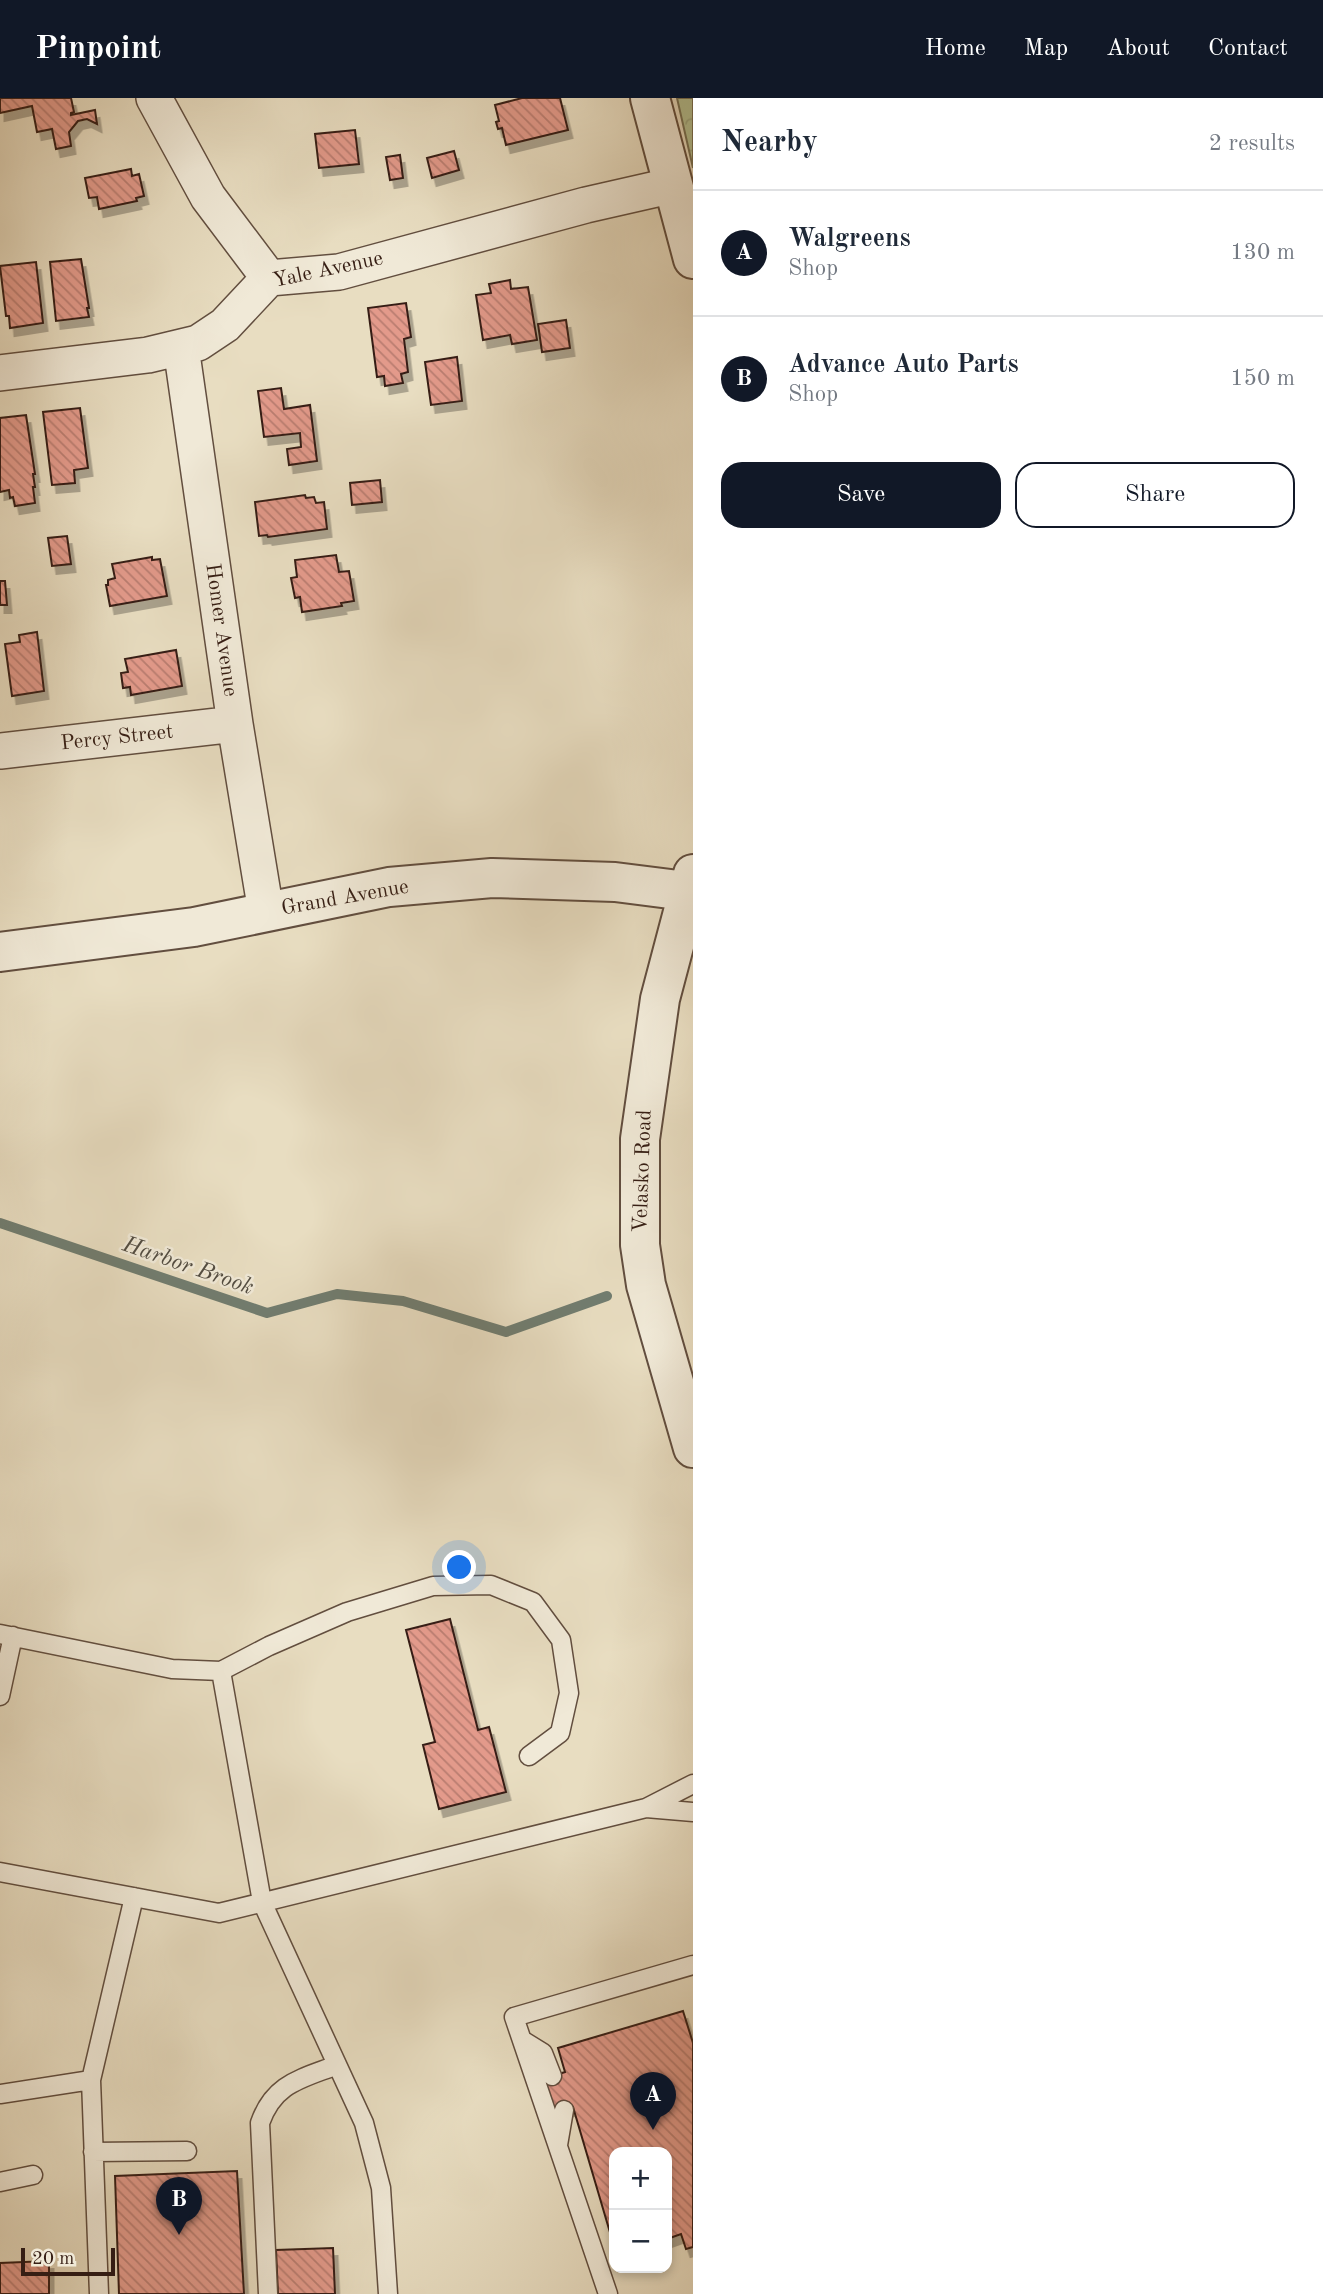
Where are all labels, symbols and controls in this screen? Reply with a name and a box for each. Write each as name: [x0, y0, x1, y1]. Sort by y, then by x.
text: Pinpoint: [35, 33, 161, 66]
text: Home: [925, 37, 986, 61]
text: Map: [1024, 37, 1068, 61]
text: About: [1106, 37, 1170, 61]
text: Contact: [1208, 37, 1288, 61]
text: Nearby: [721, 128, 818, 158]
text: 2 results: [1209, 132, 1295, 155]
text: Walgreens: [788, 226, 911, 252]
text: A: [735, 241, 753, 264]
text: 130 m: [1230, 241, 1295, 264]
street label: Yale Avenue: [271, 248, 385, 292]
text: Shop: [788, 257, 838, 280]
text: Advance Auto Parts: [788, 352, 1019, 378]
text: B: [736, 367, 752, 390]
text: 150 m: [1230, 367, 1295, 390]
text: Shop: [788, 383, 838, 406]
button: Save: [721, 462, 1001, 528]
button: Share: [1015, 462, 1295, 528]
street label: Homer Avenue: [201, 562, 241, 698]
street label: Percy Street: [60, 722, 174, 754]
street label: Grand Avenue: [280, 876, 410, 920]
street label: Velasko Road: [630, 1109, 656, 1233]
water label: Harbor Brook: [119, 1233, 256, 1299]
your location: [442, 1550, 476, 1584]
pin: A: [630, 2072, 676, 2130]
map controls: [609, 2147, 672, 2273]
button: +: [609, 2147, 672, 2210]
pin: B: [156, 2177, 202, 2235]
button: −: [609, 2210, 672, 2273]
scale bar: [21, 2245, 116, 2277]
text: 20 m: [32, 2250, 74, 2269]

